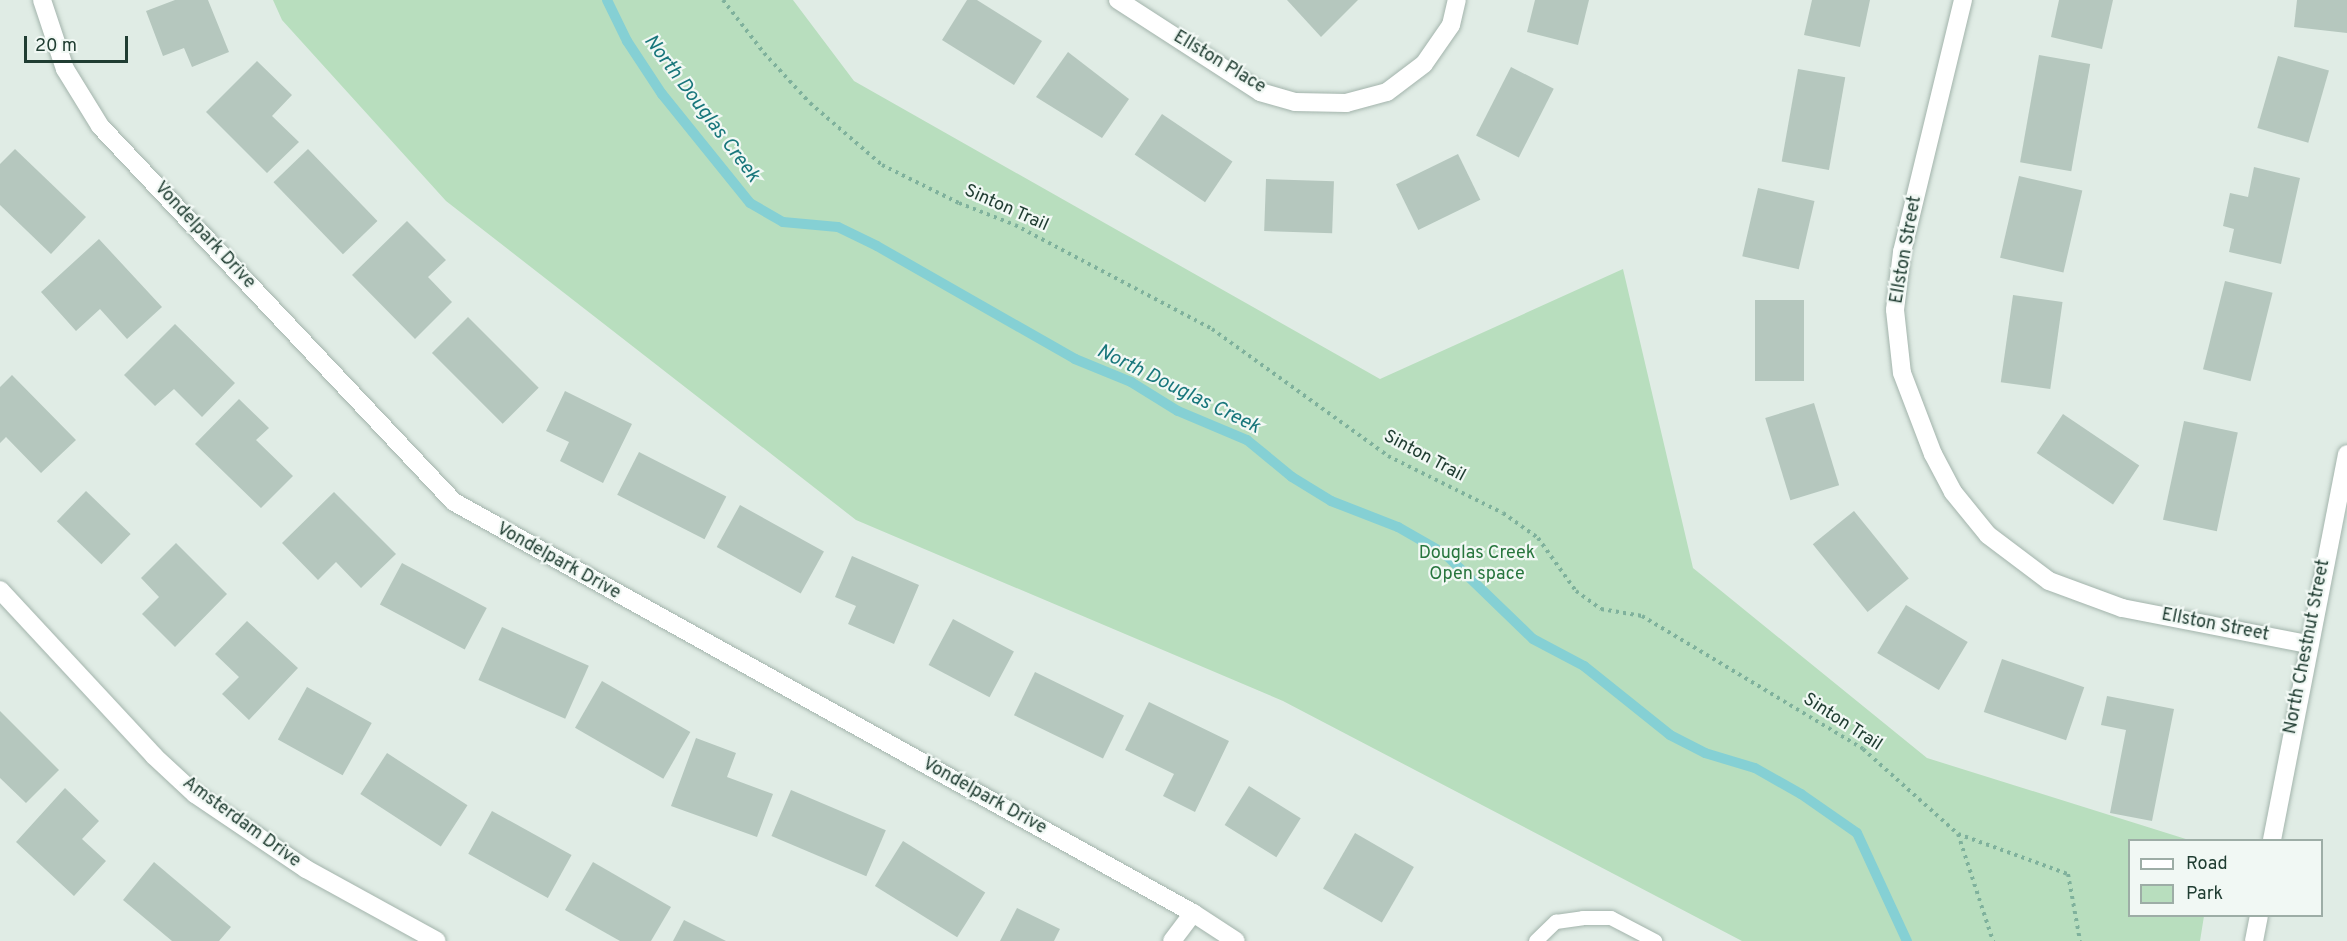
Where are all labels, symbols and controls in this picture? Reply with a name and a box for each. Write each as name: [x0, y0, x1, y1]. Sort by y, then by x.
scale bar: [27, 24, 130, 62]
street label: Ellston Place: [1169, 27, 1269, 99]
water label: North Douglas Creek: [638, 30, 764, 188]
text: 20 m: [35, 35, 77, 58]
street label: Vondelpark Drive: [149, 178, 259, 294]
street label: Sinton Trail: [960, 181, 1052, 237]
street label: Ellston Street: [1887, 194, 1927, 306]
water label: North Douglas Creek: [1092, 340, 1264, 440]
street label: Sinton Trail: [1379, 426, 1469, 488]
street label: Vondelpark Drive: [492, 519, 624, 605]
park label: Douglas Creek Open space: [1419, 544, 1535, 586]
street label: North Chestnut Street: [2280, 558, 2336, 736]
street label: Ellston Street: [2159, 605, 2271, 647]
street label: Sinton Trail: [1798, 689, 1886, 757]
street label: Vondelpark Drive: [918, 754, 1050, 840]
street label: Amsterdam Drive: [178, 773, 304, 873]
legend: [2128, 839, 2323, 917]
text: Road: [2186, 853, 2228, 876]
text: Park: [2186, 883, 2223, 906]

